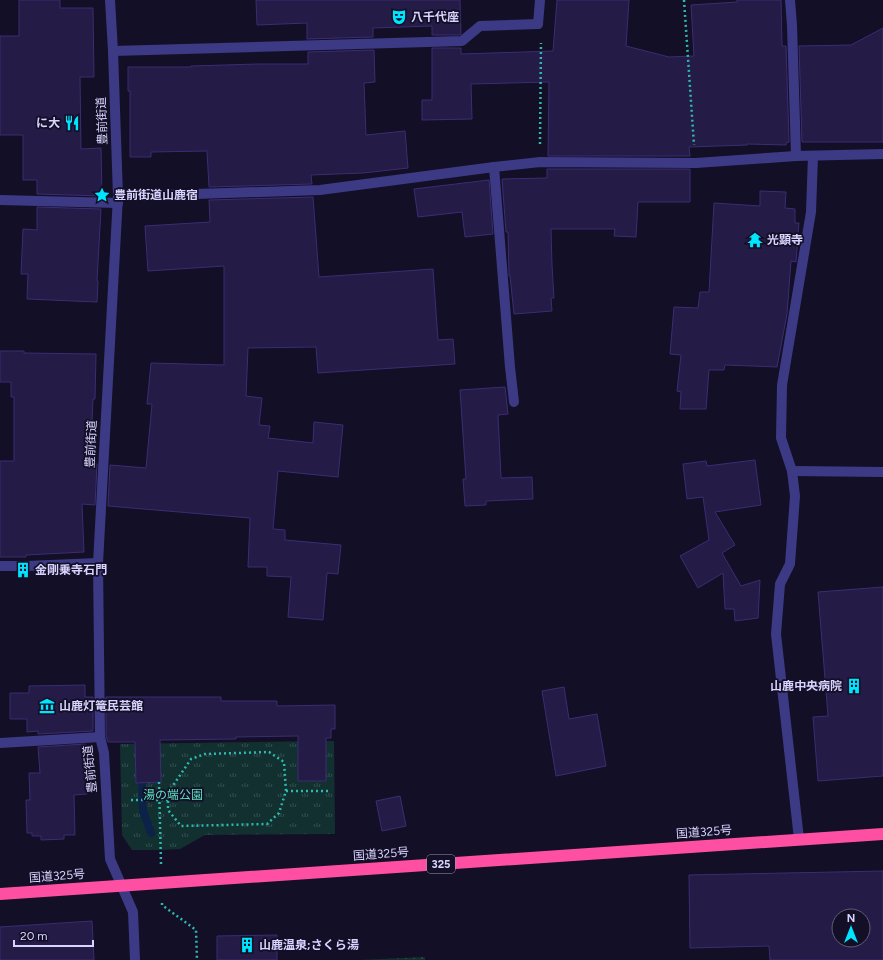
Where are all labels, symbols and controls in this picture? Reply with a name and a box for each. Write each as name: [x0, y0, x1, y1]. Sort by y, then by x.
theatre icon: 八千代座: [390, 8, 408, 26]
place label: 八千代座: [411, 10, 459, 24]
street label: 豊前街道: [94, 97, 110, 145]
restaurant icon: に大: [63, 114, 81, 132]
place label: に大: [36, 116, 60, 130]
place icon: 豊前街道山鹿宿: [93, 186, 111, 204]
place label: 豊前街道山鹿宿: [114, 188, 198, 202]
temple icon: 光顕寺: [746, 231, 764, 249]
place label: 光顕寺: [767, 233, 803, 247]
street label: 豊前街道: [83, 420, 99, 468]
building icon: 金剛乗寺石門: [14, 561, 32, 579]
place label: 金剛乗寺石門: [35, 563, 107, 577]
building icon: 山鹿中央病院: [845, 677, 863, 695]
place label: 山鹿中央病院: [770, 679, 842, 693]
museum icon: 山鹿灯篭民芸館: [38, 697, 56, 715]
place label: 山鹿灯篭民芸館: [59, 699, 143, 713]
street label: 豊前街道: [81, 744, 99, 794]
park label: 湯の端公園: [143, 788, 203, 802]
street label: 国道325号: [676, 823, 732, 841]
street label: 国道325号: [353, 845, 409, 863]
road number: 325: [427, 855, 455, 873]
street label: 国道325号: [29, 867, 85, 885]
north arrow: [831, 908, 871, 948]
text: N: [847, 912, 855, 925]
scale bar: [14, 922, 93, 948]
text: 20 m: [20, 929, 48, 943]
building icon: 山鹿温泉;さくら湯: [238, 936, 256, 954]
place label: 山鹿温泉;さくら湯: [259, 938, 359, 952]

